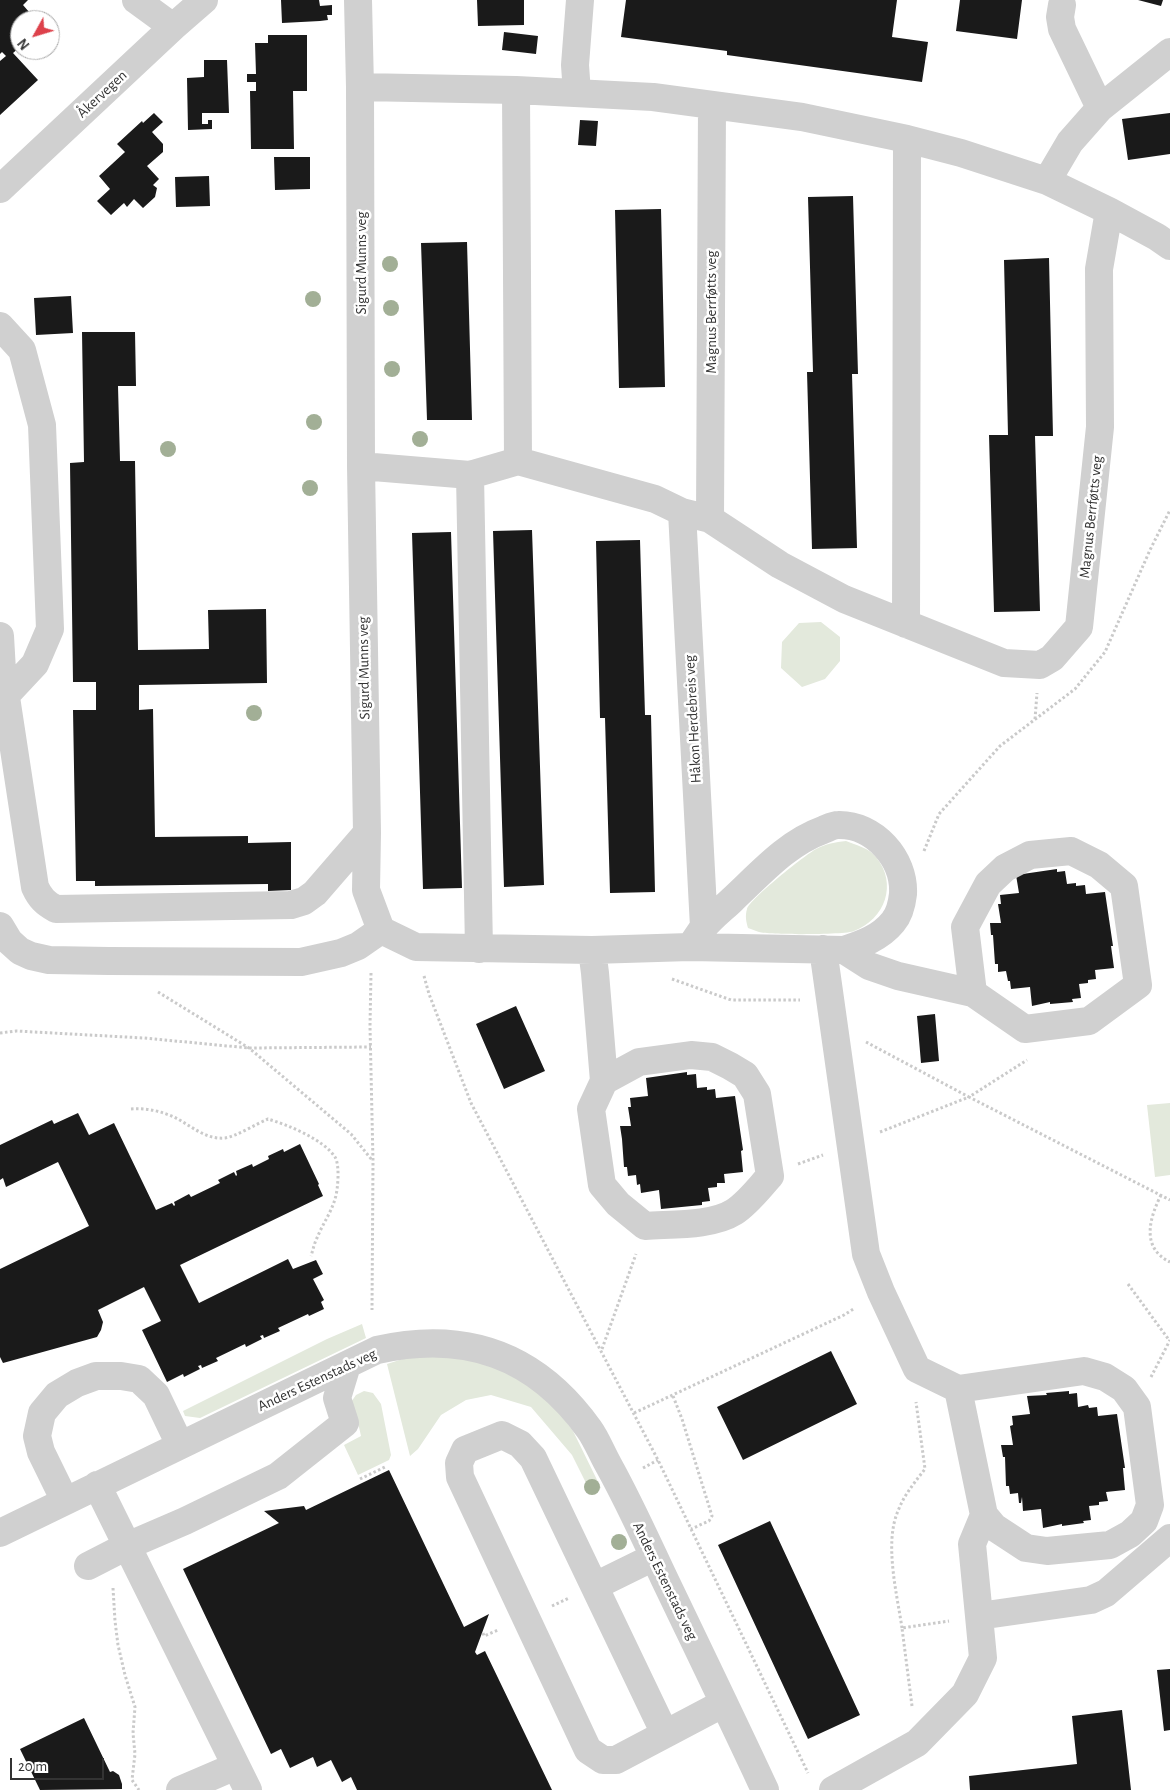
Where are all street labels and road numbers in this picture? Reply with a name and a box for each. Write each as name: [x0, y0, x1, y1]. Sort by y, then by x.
street label: Åkervegen: [73, 66, 131, 122]
street label: Sigurd Munns veg: [352, 211, 370, 315]
street label: Magnus Berrføtts veg: [702, 250, 720, 374]
street label: Magnus Berrføtts veg: [1076, 455, 1106, 579]
street label: Sigurd Munns veg: [354, 616, 374, 720]
street label: Håkon Herdebreis veg: [681, 654, 705, 784]
street label: Anders Estenstads veg: [255, 1345, 379, 1415]
street label: Anders Estenstads veg: [629, 1519, 701, 1643]

